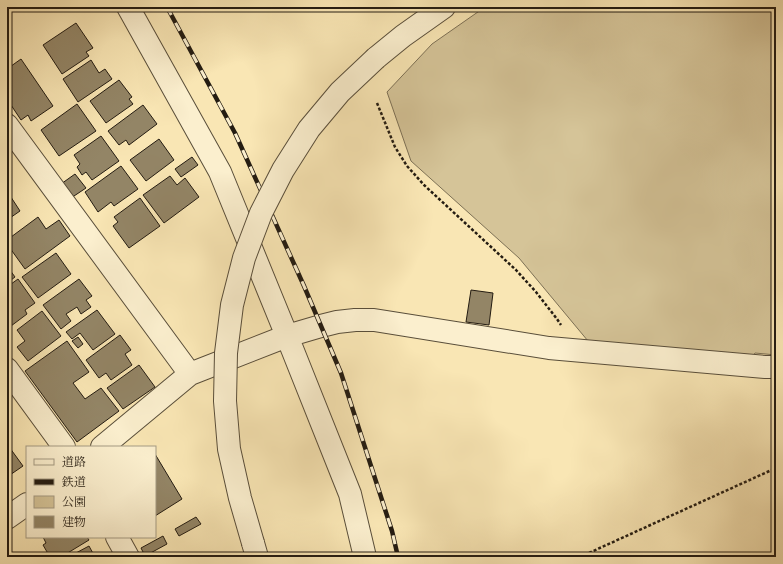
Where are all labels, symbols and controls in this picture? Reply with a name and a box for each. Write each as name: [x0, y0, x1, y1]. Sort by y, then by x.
legend: [26, 446, 156, 538]
text: 道路: [62, 454, 86, 470]
text: 鉄道: [61, 474, 86, 490]
text: 公園: [62, 494, 86, 510]
text: 建物: [62, 514, 86, 530]

